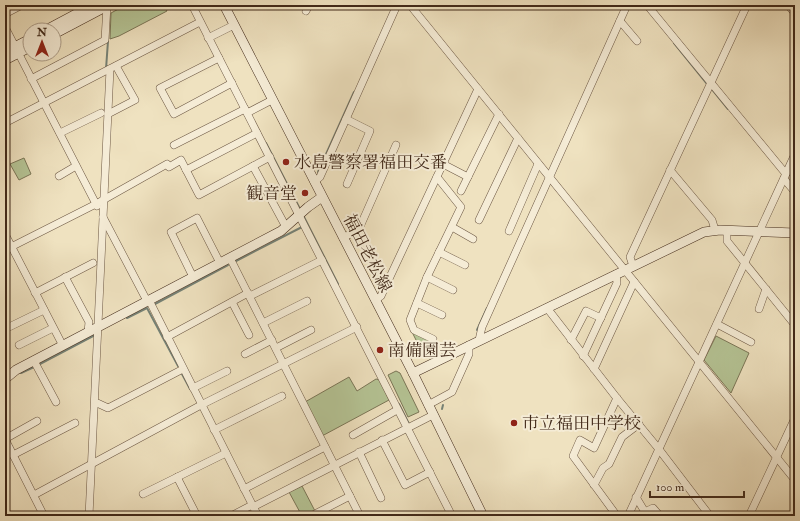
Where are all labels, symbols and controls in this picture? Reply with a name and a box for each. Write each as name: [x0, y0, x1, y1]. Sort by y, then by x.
north arrow: [22, 22, 62, 62]
text: N: [36, 26, 48, 39]
place label: 水島警察署福田交番: [294, 152, 447, 173]
marker: 水島警察署福田交番: [281, 157, 291, 167]
place label: 観音堂: [246, 183, 297, 204]
marker: 観音堂: [300, 188, 310, 198]
street label: 福田老松線: [339, 211, 396, 296]
place label: 南備園芸: [388, 340, 456, 361]
marker: 南備園芸: [375, 345, 385, 355]
place label: 市立福田中学校: [522, 413, 641, 434]
marker: 市立福田中学校: [509, 418, 519, 428]
scale bar: [650, 473, 744, 499]
text: 100 m: [656, 480, 685, 495]

